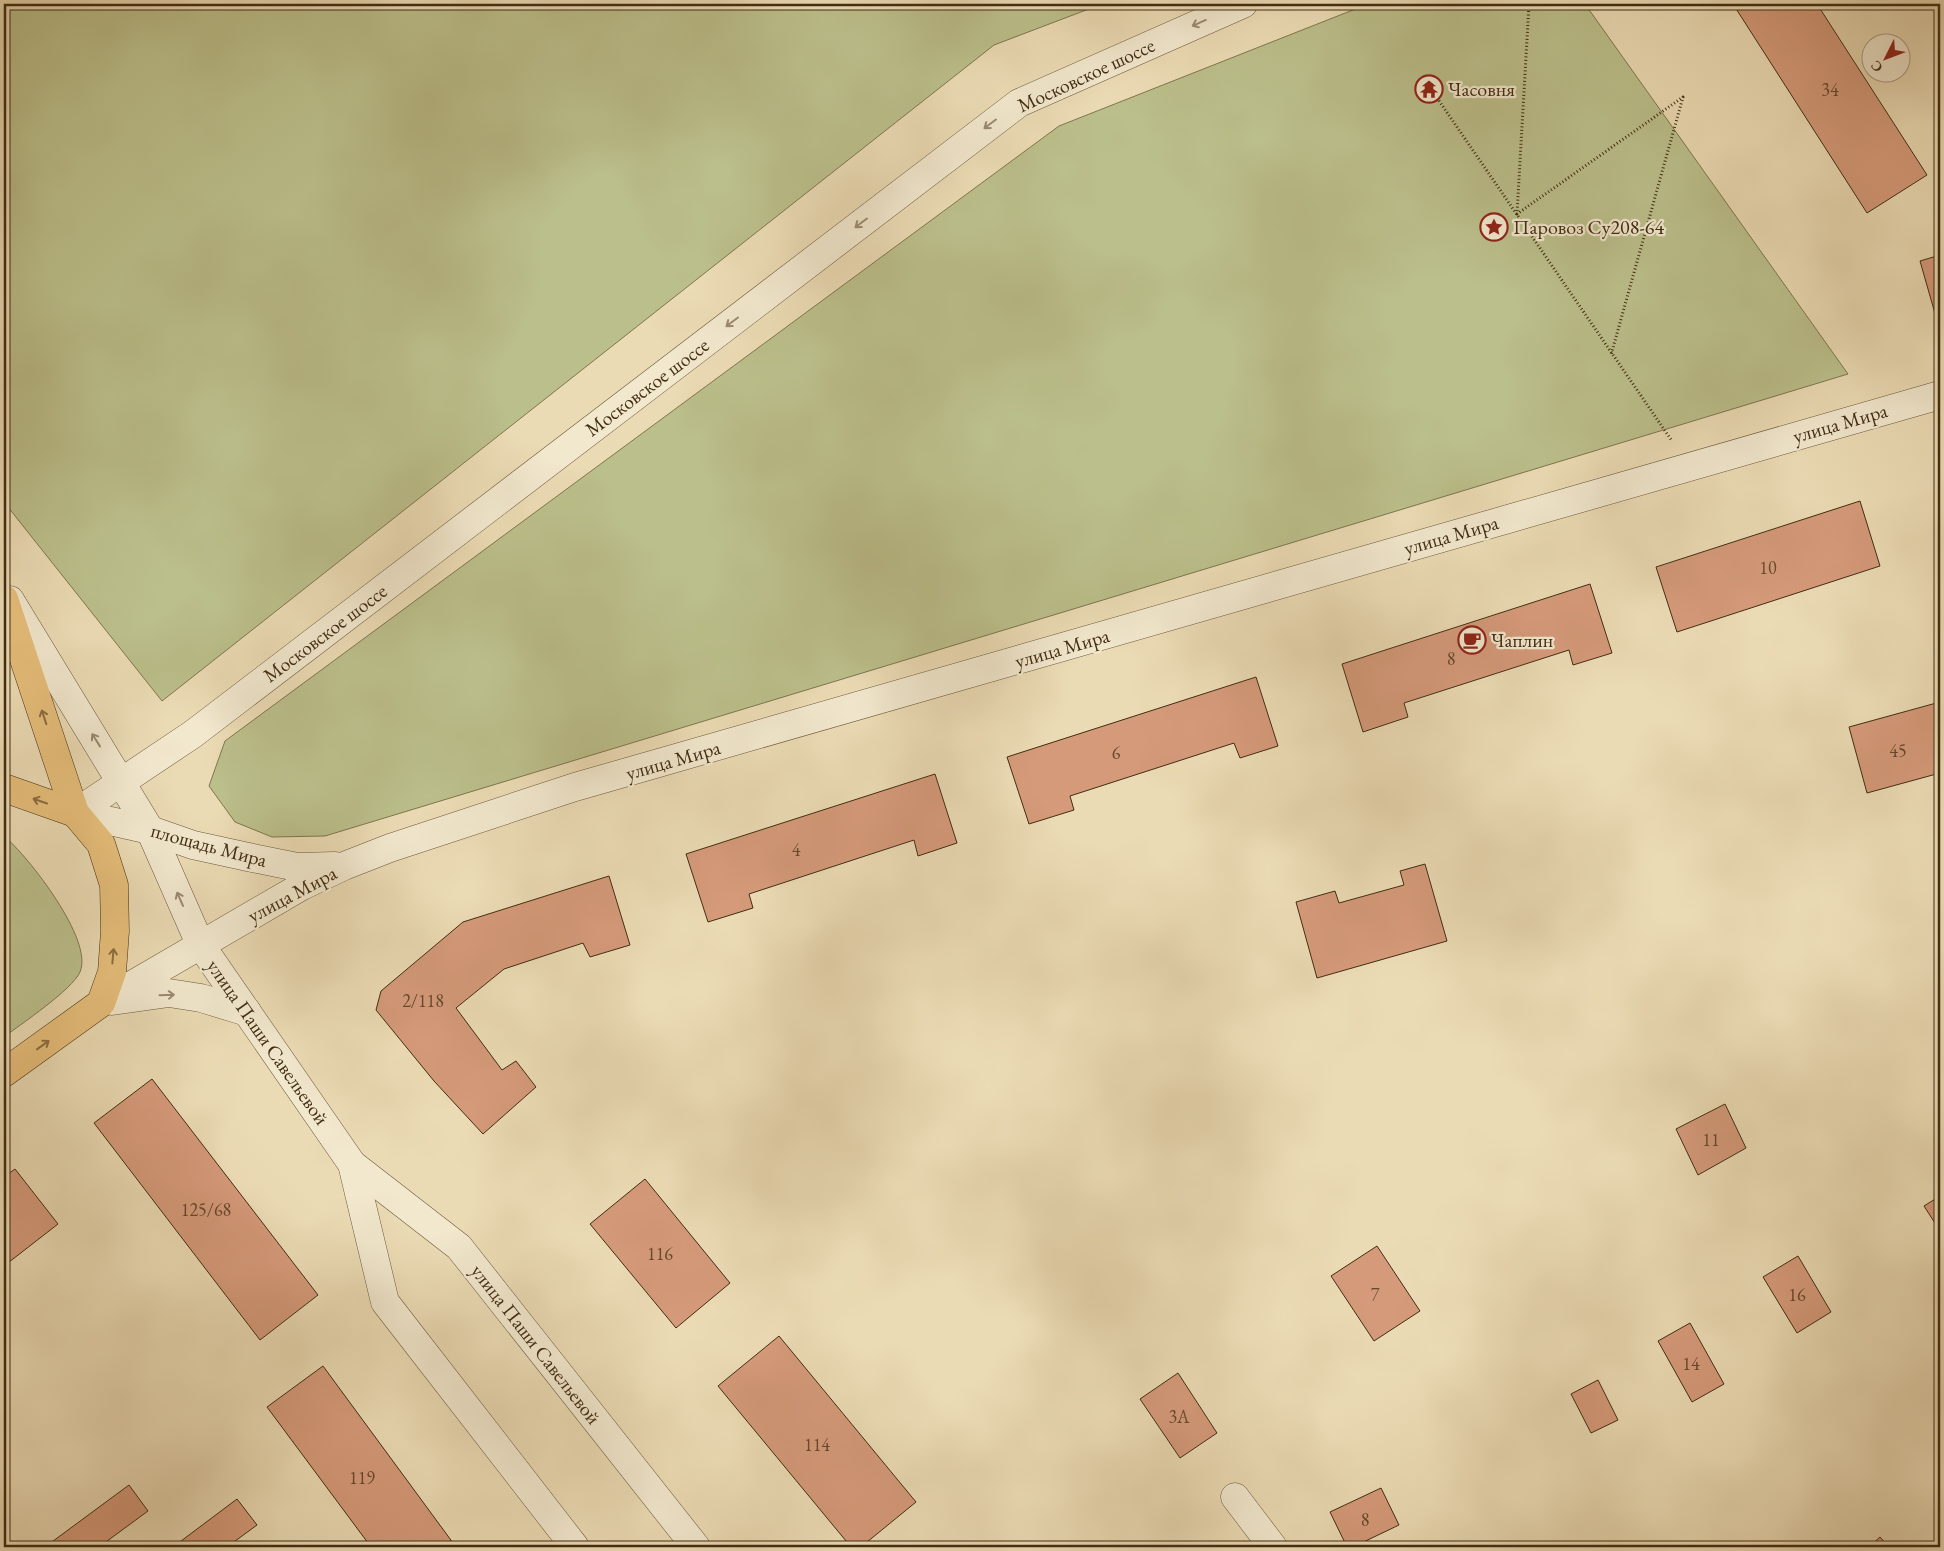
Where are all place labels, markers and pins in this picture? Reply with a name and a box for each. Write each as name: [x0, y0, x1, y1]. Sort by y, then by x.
temple icon: Часовня: [1414, 74, 1444, 104]
place label: Часовня: [1448, 76, 1515, 102]
place icon: Паровоз Су208-64: [1479, 212, 1509, 242]
place label: Паровоз Су208-64: [1513, 214, 1664, 240]
cafe icon: Чаплин: [1457, 625, 1487, 655]
place label: Чаплин: [1491, 627, 1553, 653]

